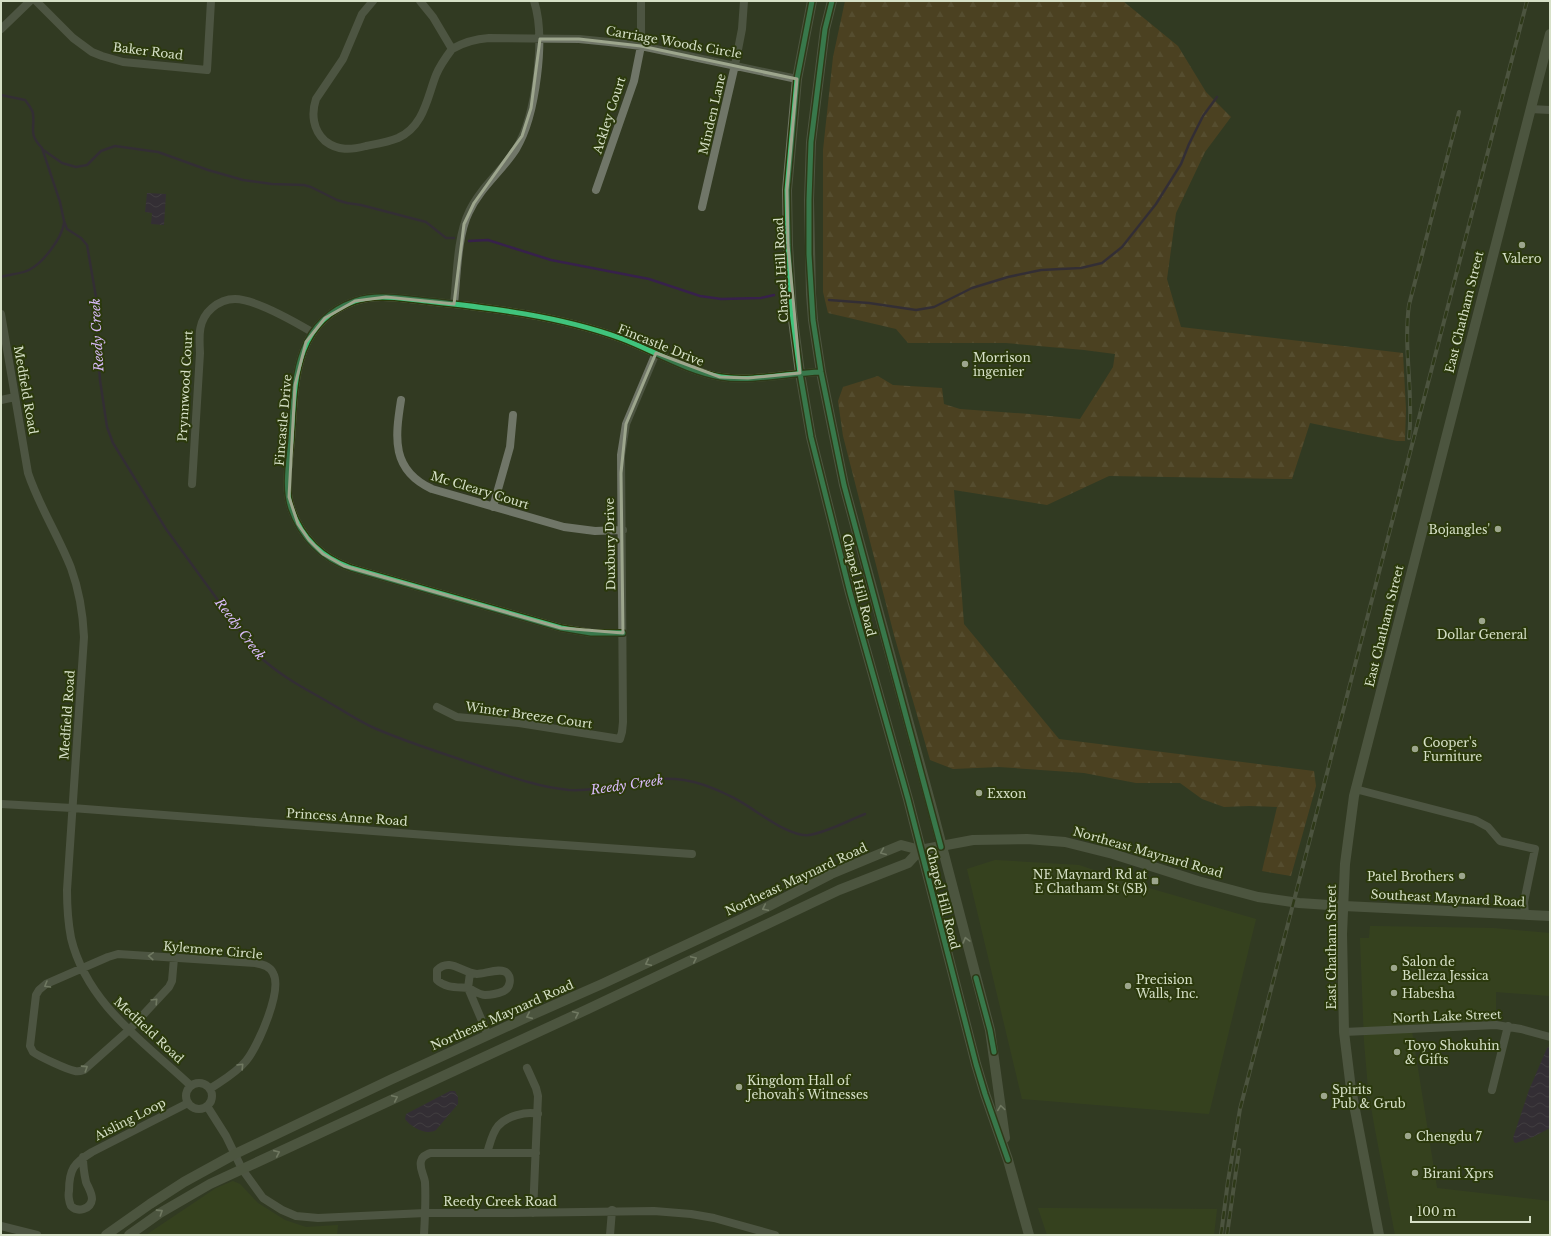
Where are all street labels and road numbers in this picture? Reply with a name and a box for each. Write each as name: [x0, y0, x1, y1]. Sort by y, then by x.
street label: Carriage Woods Circle: [605, 23, 743, 61]
street label: Baker Road: [112, 39, 184, 63]
street label: Minden Lane: [695, 72, 729, 156]
street label: Ackley Court: [589, 74, 629, 156]
street label: Chapel Hill Road: [771, 217, 791, 323]
street label: East Chatham Street: [1442, 249, 1487, 375]
street label: Fincastle Drive: [616, 321, 707, 369]
street label: Prynnwood Court: [175, 330, 195, 442]
street label: Medfield Road: [11, 344, 41, 436]
street label: Fincastle Drive: [272, 373, 294, 466]
street label: Mc Cleary Court: [429, 468, 531, 512]
street label: Duxbury Drive: [602, 497, 618, 590]
street label: Chapel Hill Road: [839, 532, 879, 638]
street label: East Chatham Street: [1362, 563, 1407, 689]
street label: Medfield Road: [56, 670, 78, 760]
street label: Winter Breeze Court: [464, 699, 594, 731]
street label: Princess Anne Road: [286, 805, 408, 829]
street label: Northeast Maynard Road: [1071, 823, 1225, 881]
street label: Northeast Maynard Road: [723, 839, 869, 919]
street label: Chapel Hill Road: [923, 845, 963, 951]
street label: East Chatham Street: [1324, 884, 1339, 1010]
street label: Southeast Maynard Road: [1370, 886, 1526, 910]
street label: Kylemore Circle: [163, 938, 264, 962]
street label: Northeast Maynard Road: [428, 977, 576, 1053]
street label: Medfield Road: [111, 994, 187, 1066]
street label: North Lake Street: [1392, 1007, 1502, 1025]
street label: Aisling Loop: [91, 1095, 168, 1144]
street label: Reedy Creek Road: [443, 1194, 557, 1209]

